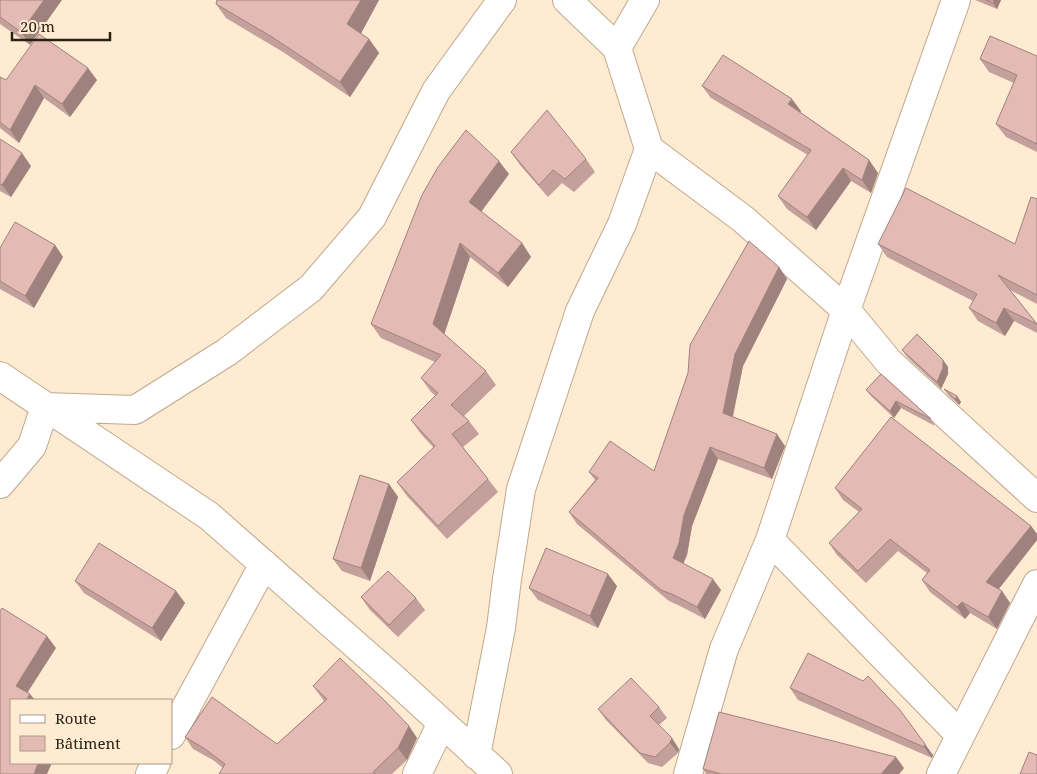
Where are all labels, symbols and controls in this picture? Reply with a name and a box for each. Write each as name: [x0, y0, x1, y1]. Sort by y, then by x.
scale bar: [12, 10, 110, 42]
text: 20 m: [20, 16, 55, 36]
legend: [10, 699, 172, 764]
text: Route: [55, 708, 96, 728]
text: Bâtiment: [55, 733, 121, 753]

